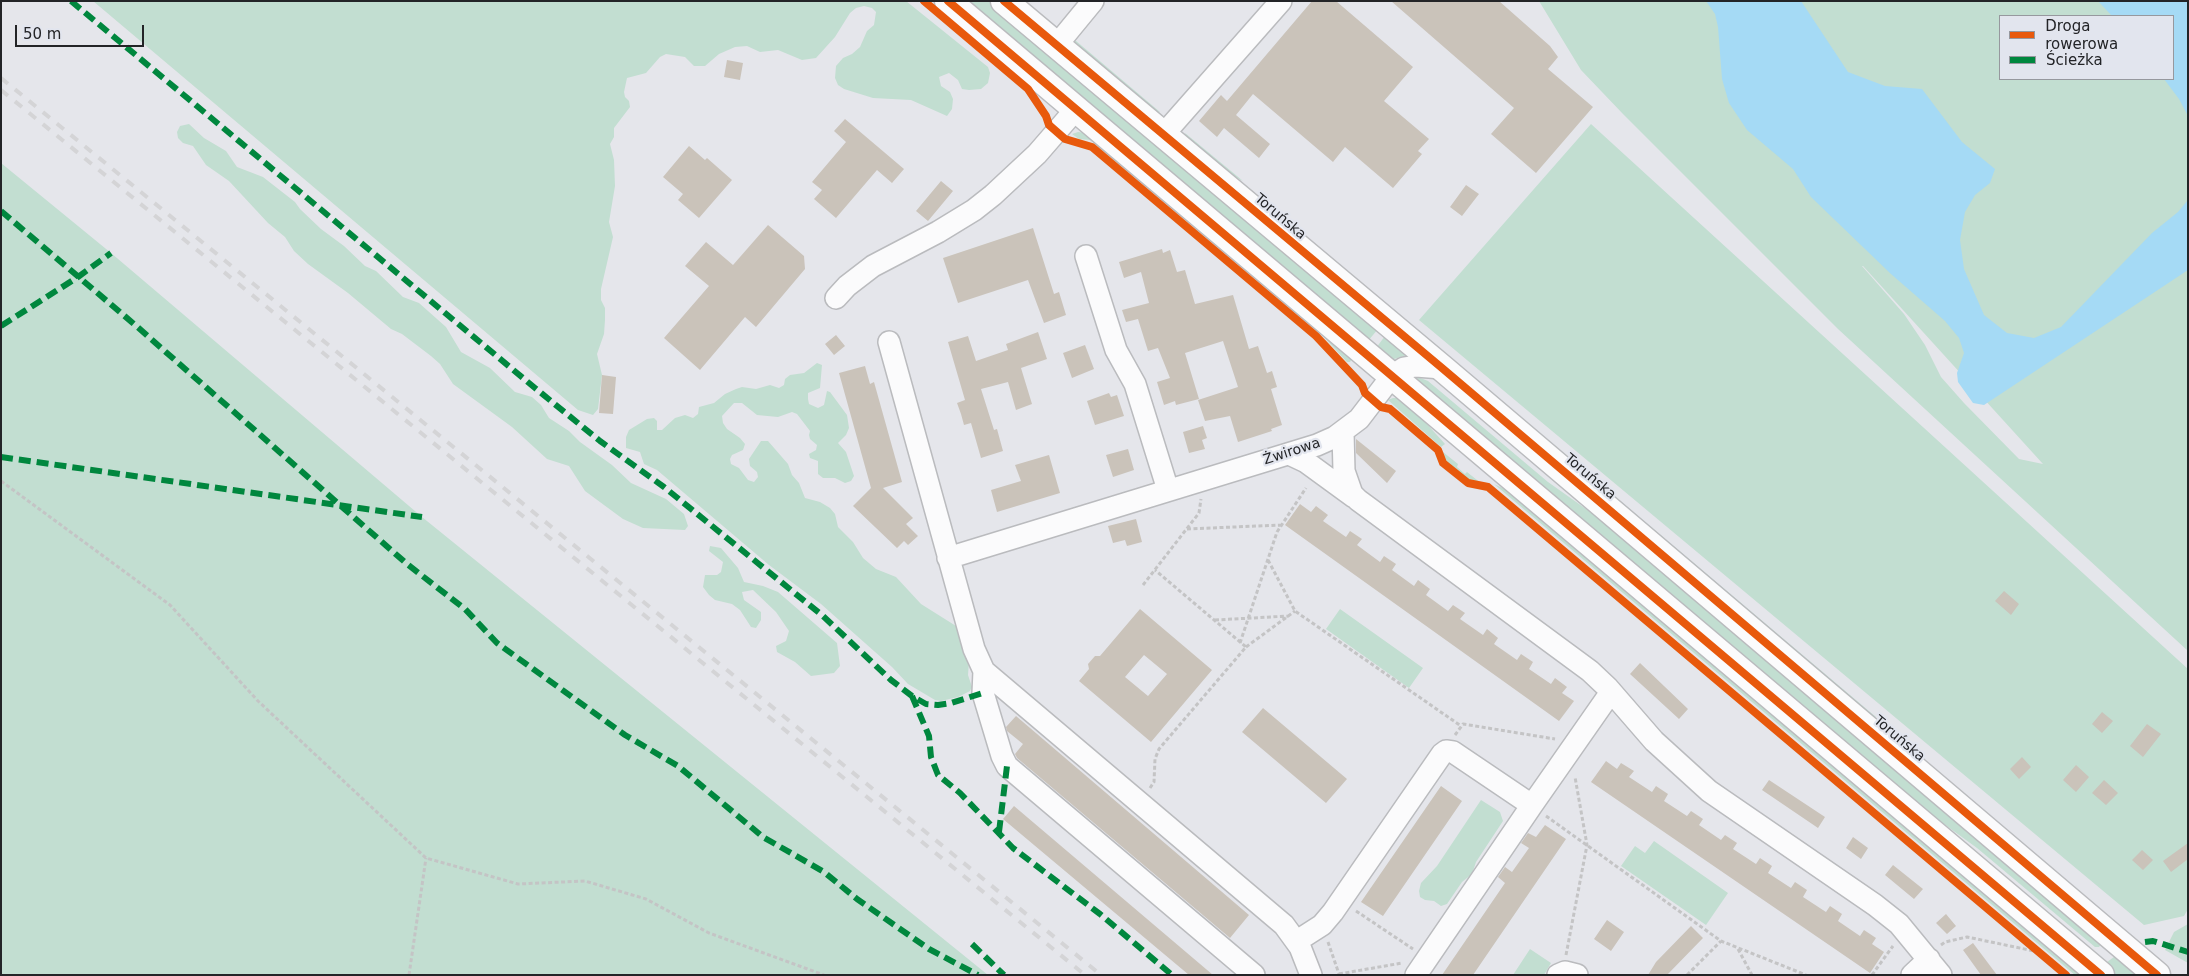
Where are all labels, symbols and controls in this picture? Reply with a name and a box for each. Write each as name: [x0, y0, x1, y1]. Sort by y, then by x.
scale bar: [18, 15, 146, 47]
legend: [1999, 15, 2174, 80]
text: Droga rowerowa: [2045, 17, 2118, 53]
text: 50 m: [23, 25, 61, 43]
text: Ścieżka: [2046, 51, 2103, 69]
street label: Toruńska: [1251, 191, 1309, 243]
street label: Żwirowa: [1261, 435, 1323, 469]
street label: Toruńska: [1561, 451, 1619, 503]
street label: Toruńska: [1870, 713, 1928, 765]

